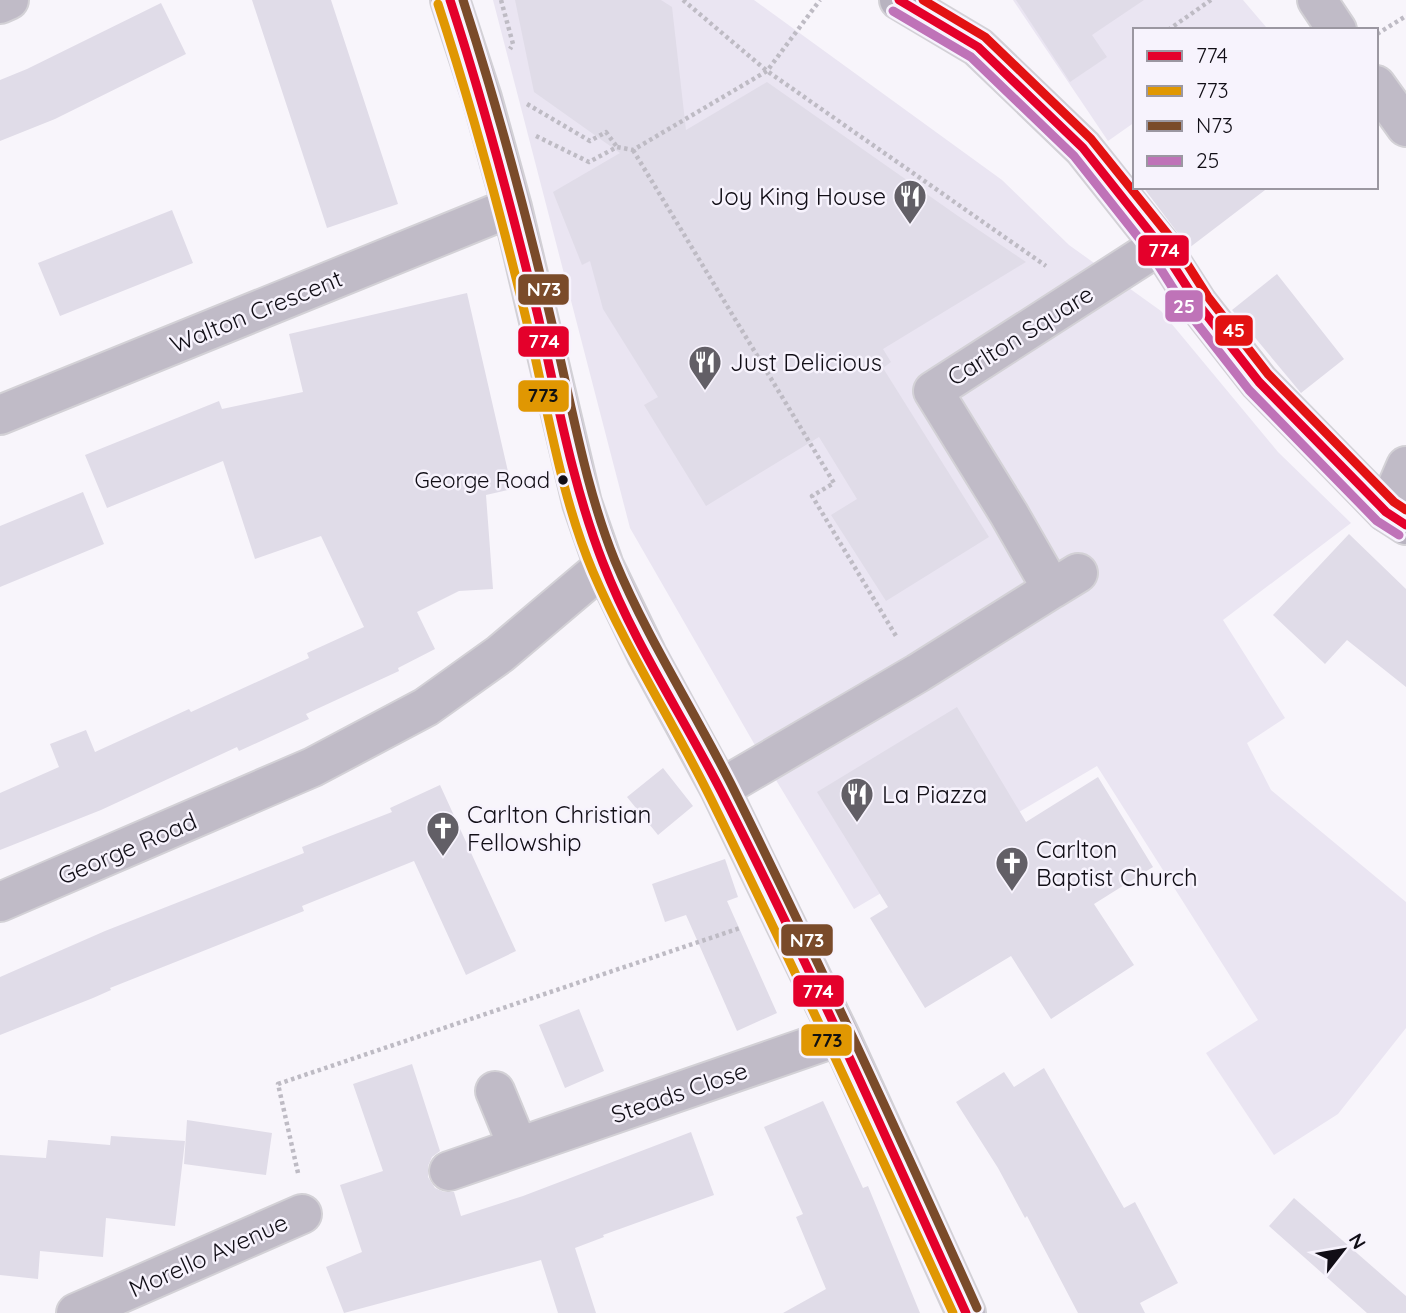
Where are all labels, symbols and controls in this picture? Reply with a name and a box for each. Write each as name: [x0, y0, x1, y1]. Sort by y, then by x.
legend: [1133, 28, 1378, 189]
text: 774: [1196, 42, 1228, 68]
text: 773: [1196, 77, 1229, 103]
text: N73: [1196, 112, 1233, 138]
text: 25: [1196, 147, 1219, 173]
restaurant icon: Joy King House: [891, 177, 929, 226]
place label: Joy King House: [711, 181, 886, 211]
line badge: 774: [1137, 234, 1190, 267]
text: 774: [1148, 238, 1180, 262]
street label: Walton Crescent: [165, 263, 347, 359]
line badge: N73: [517, 273, 570, 306]
text: N73: [527, 277, 561, 301]
street label: Carlton Square: [942, 278, 1098, 392]
line badge: 25: [1164, 289, 1204, 323]
text: 25: [1173, 294, 1195, 318]
line badge: 45: [1214, 314, 1254, 347]
text: 45: [1223, 318, 1245, 342]
line badge: 774: [517, 325, 570, 358]
text: 774: [528, 329, 560, 353]
restaurant icon: Just Delicious: [686, 343, 724, 392]
place label: Just Delicious: [730, 347, 882, 377]
line badge: 773: [517, 379, 570, 413]
text: 773: [527, 383, 559, 407]
place label: George Road: [415, 466, 550, 494]
marker: George Road: [556, 473, 570, 487]
restaurant icon: La Piazza: [838, 775, 876, 824]
place label: La Piazza: [882, 779, 987, 809]
place label: Carlton Christian Fellowship: [467, 799, 651, 857]
street label: George Road: [53, 805, 201, 891]
church icon: Carlton Christian Fellowship: [424, 809, 462, 858]
place label: Carlton Baptist Church: [1036, 834, 1198, 892]
church icon: Carlton Baptist Church: [993, 844, 1031, 893]
line badge: N73: [780, 923, 834, 957]
text: N73: [790, 928, 824, 952]
line badge: 774: [792, 974, 845, 1008]
text: 774: [802, 979, 834, 1003]
line badge: 773: [800, 1023, 853, 1057]
text: 773: [811, 1028, 843, 1052]
street label: Steads Close: [607, 1055, 751, 1129]
street label: Morello Avenue: [124, 1207, 292, 1303]
north arrow: [1308, 1215, 1378, 1285]
text: N: [1344, 1229, 1371, 1253]

